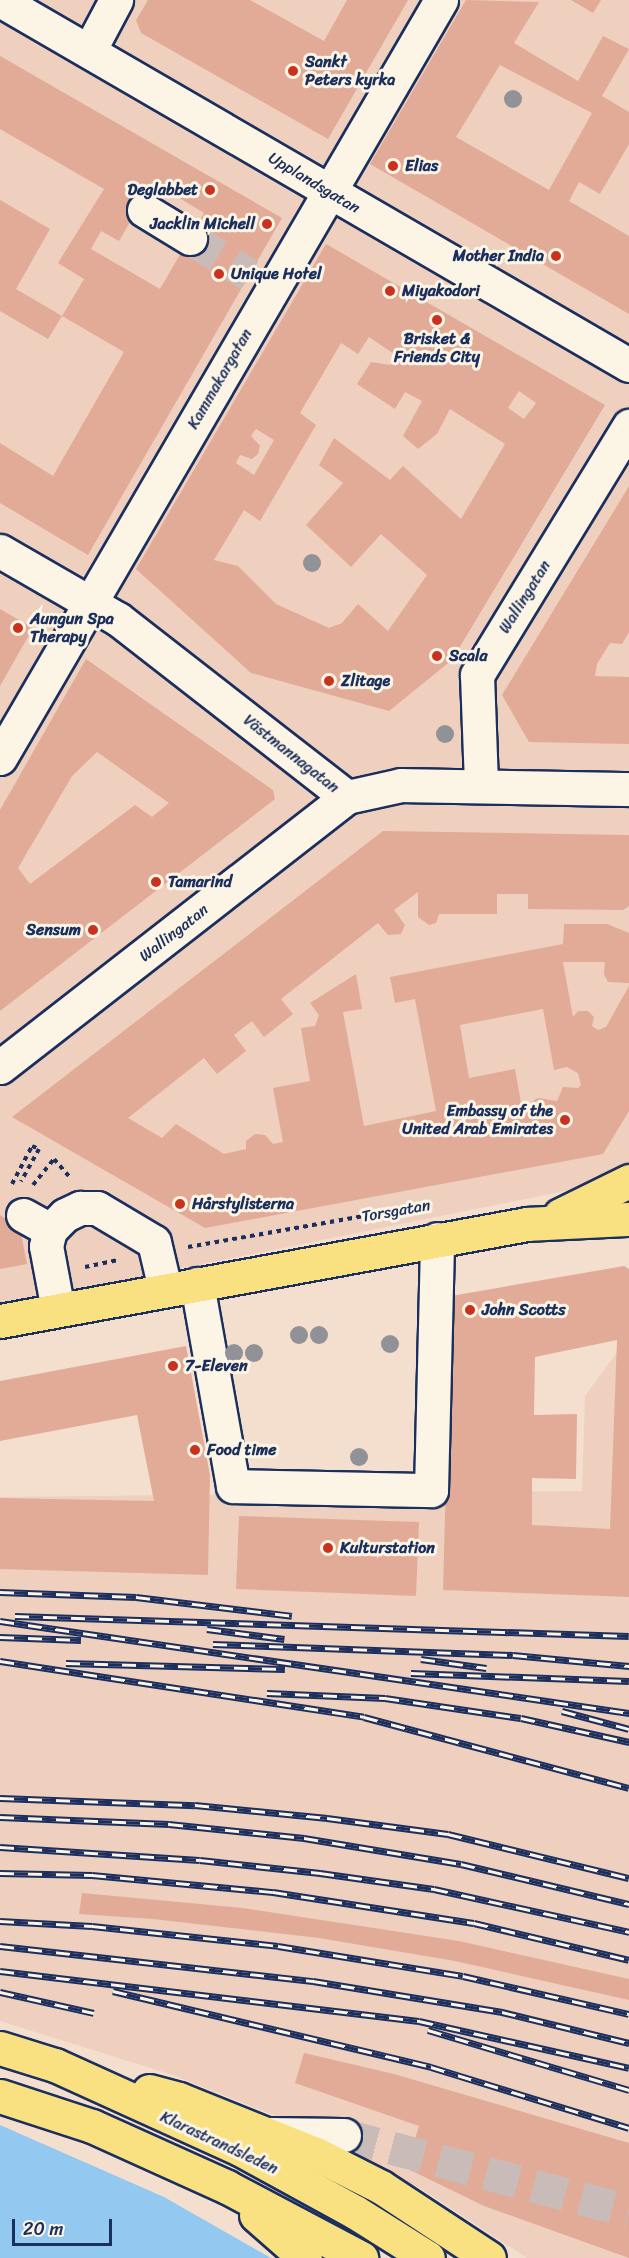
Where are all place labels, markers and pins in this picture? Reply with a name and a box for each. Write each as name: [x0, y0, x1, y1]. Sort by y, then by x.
place label: Sankt Peters kyrka: [305, 52, 395, 90]
marker: Sankt Peters kyrka: [286, 64, 300, 78]
place label: Elias: [405, 156, 438, 176]
marker: Elias: [386, 159, 400, 173]
place label: Deglabbet: [128, 180, 198, 200]
marker: Deglabbet: [203, 183, 217, 197]
place label: Jacklin Michell: [150, 214, 255, 234]
marker: Jacklin Michell: [260, 217, 274, 231]
place label: Mother India: [453, 246, 544, 266]
marker: Mother India: [549, 249, 563, 263]
place label: Unique Hotel: [231, 264, 322, 284]
marker: Unique Hotel: [212, 267, 226, 281]
place label: Miyakodori: [402, 281, 480, 301]
marker: Miyakodori: [383, 284, 397, 298]
marker: Brisket & Friends City: [430, 313, 444, 327]
place label: Brisket & Friends City: [394, 329, 480, 367]
place label: Aungun Spa Therapy: [30, 609, 114, 647]
marker: Aungun Spa Therapy: [11, 621, 25, 635]
place label: Scala: [449, 646, 488, 666]
marker: Scala: [430, 649, 444, 663]
place label: Zlitage: [341, 671, 390, 691]
marker: Zlitage: [322, 674, 336, 688]
place label: Tamarind: [168, 872, 232, 892]
marker: Tamarind: [149, 875, 163, 889]
place label: Sensum: [26, 920, 81, 940]
marker: Sensum: [86, 923, 100, 937]
place label: Embassy of the United Arab Emirates: [402, 1101, 553, 1139]
marker: Embassy of the United Arab Emirates: [558, 1113, 572, 1127]
place label: Hårstylisterna: [192, 1194, 294, 1214]
marker: Hårstylisterna: [173, 1197, 187, 1211]
place label: John Scotts: [482, 1300, 566, 1320]
marker: John Scotts: [463, 1303, 477, 1317]
place label: 7-Eleven: [185, 1356, 248, 1376]
marker: 7-Eleven: [166, 1359, 180, 1373]
place label: Food time: [207, 1440, 276, 1460]
marker: Food time: [188, 1443, 202, 1457]
place label: Kulturstation: [340, 1538, 435, 1558]
marker: Kulturstation: [321, 1541, 335, 1555]

